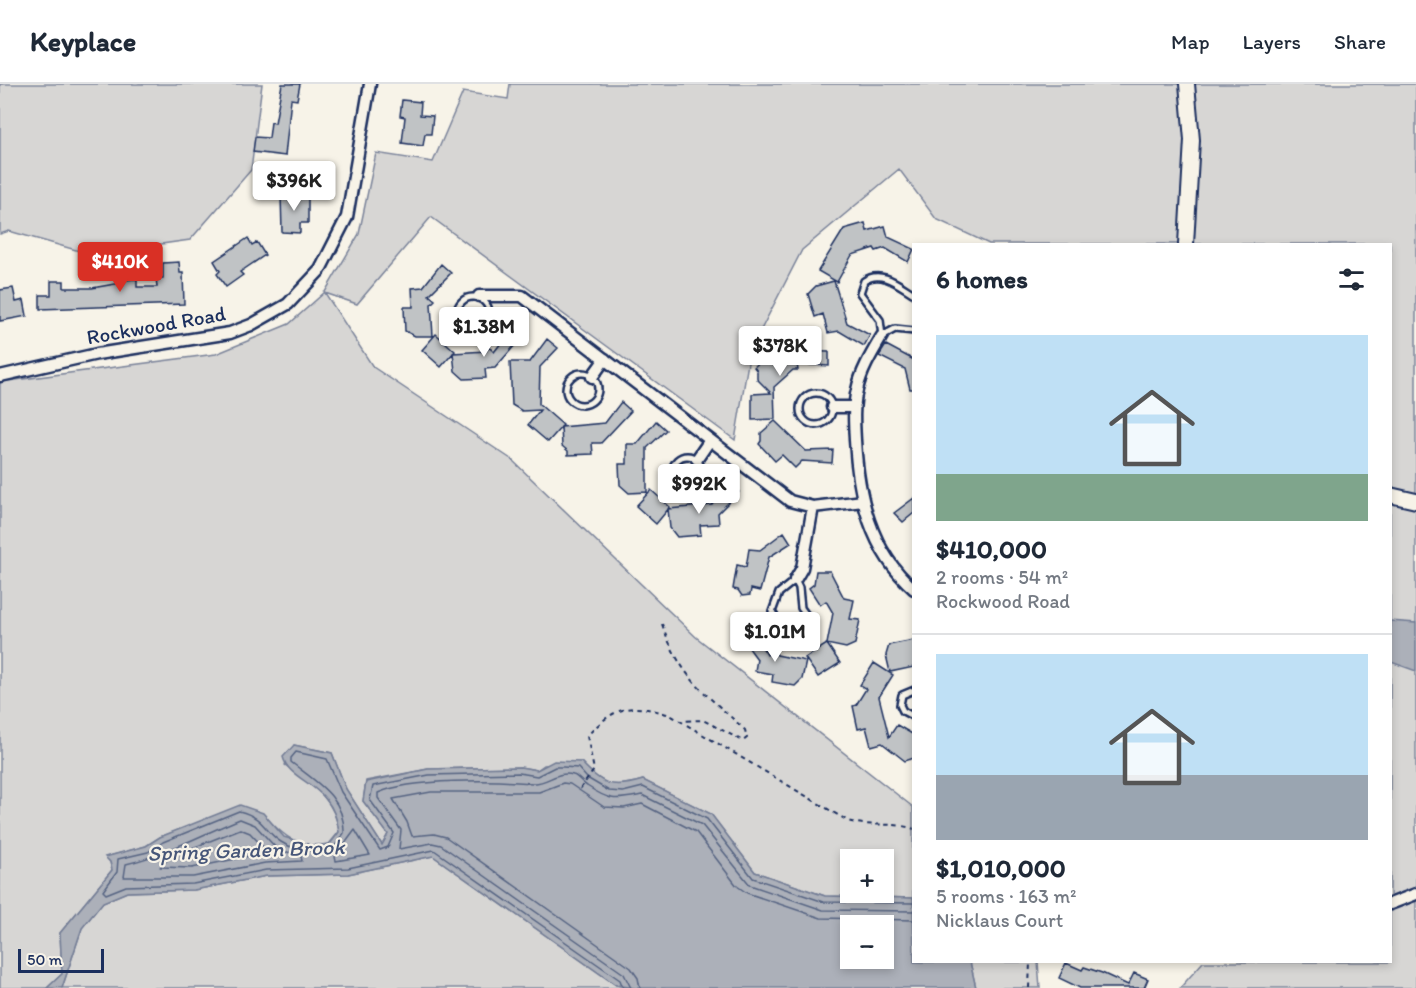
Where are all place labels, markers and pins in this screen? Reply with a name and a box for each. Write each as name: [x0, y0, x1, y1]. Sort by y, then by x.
pin: $396K: [252, 161, 336, 212]
pin: $410K: [78, 242, 162, 293]
pin: $1.38M: [435, 307, 533, 358]
pin: $378K: [738, 326, 822, 377]
pin: $992K: [657, 464, 741, 515]
pin: $1.01M: [726, 612, 824, 663]

